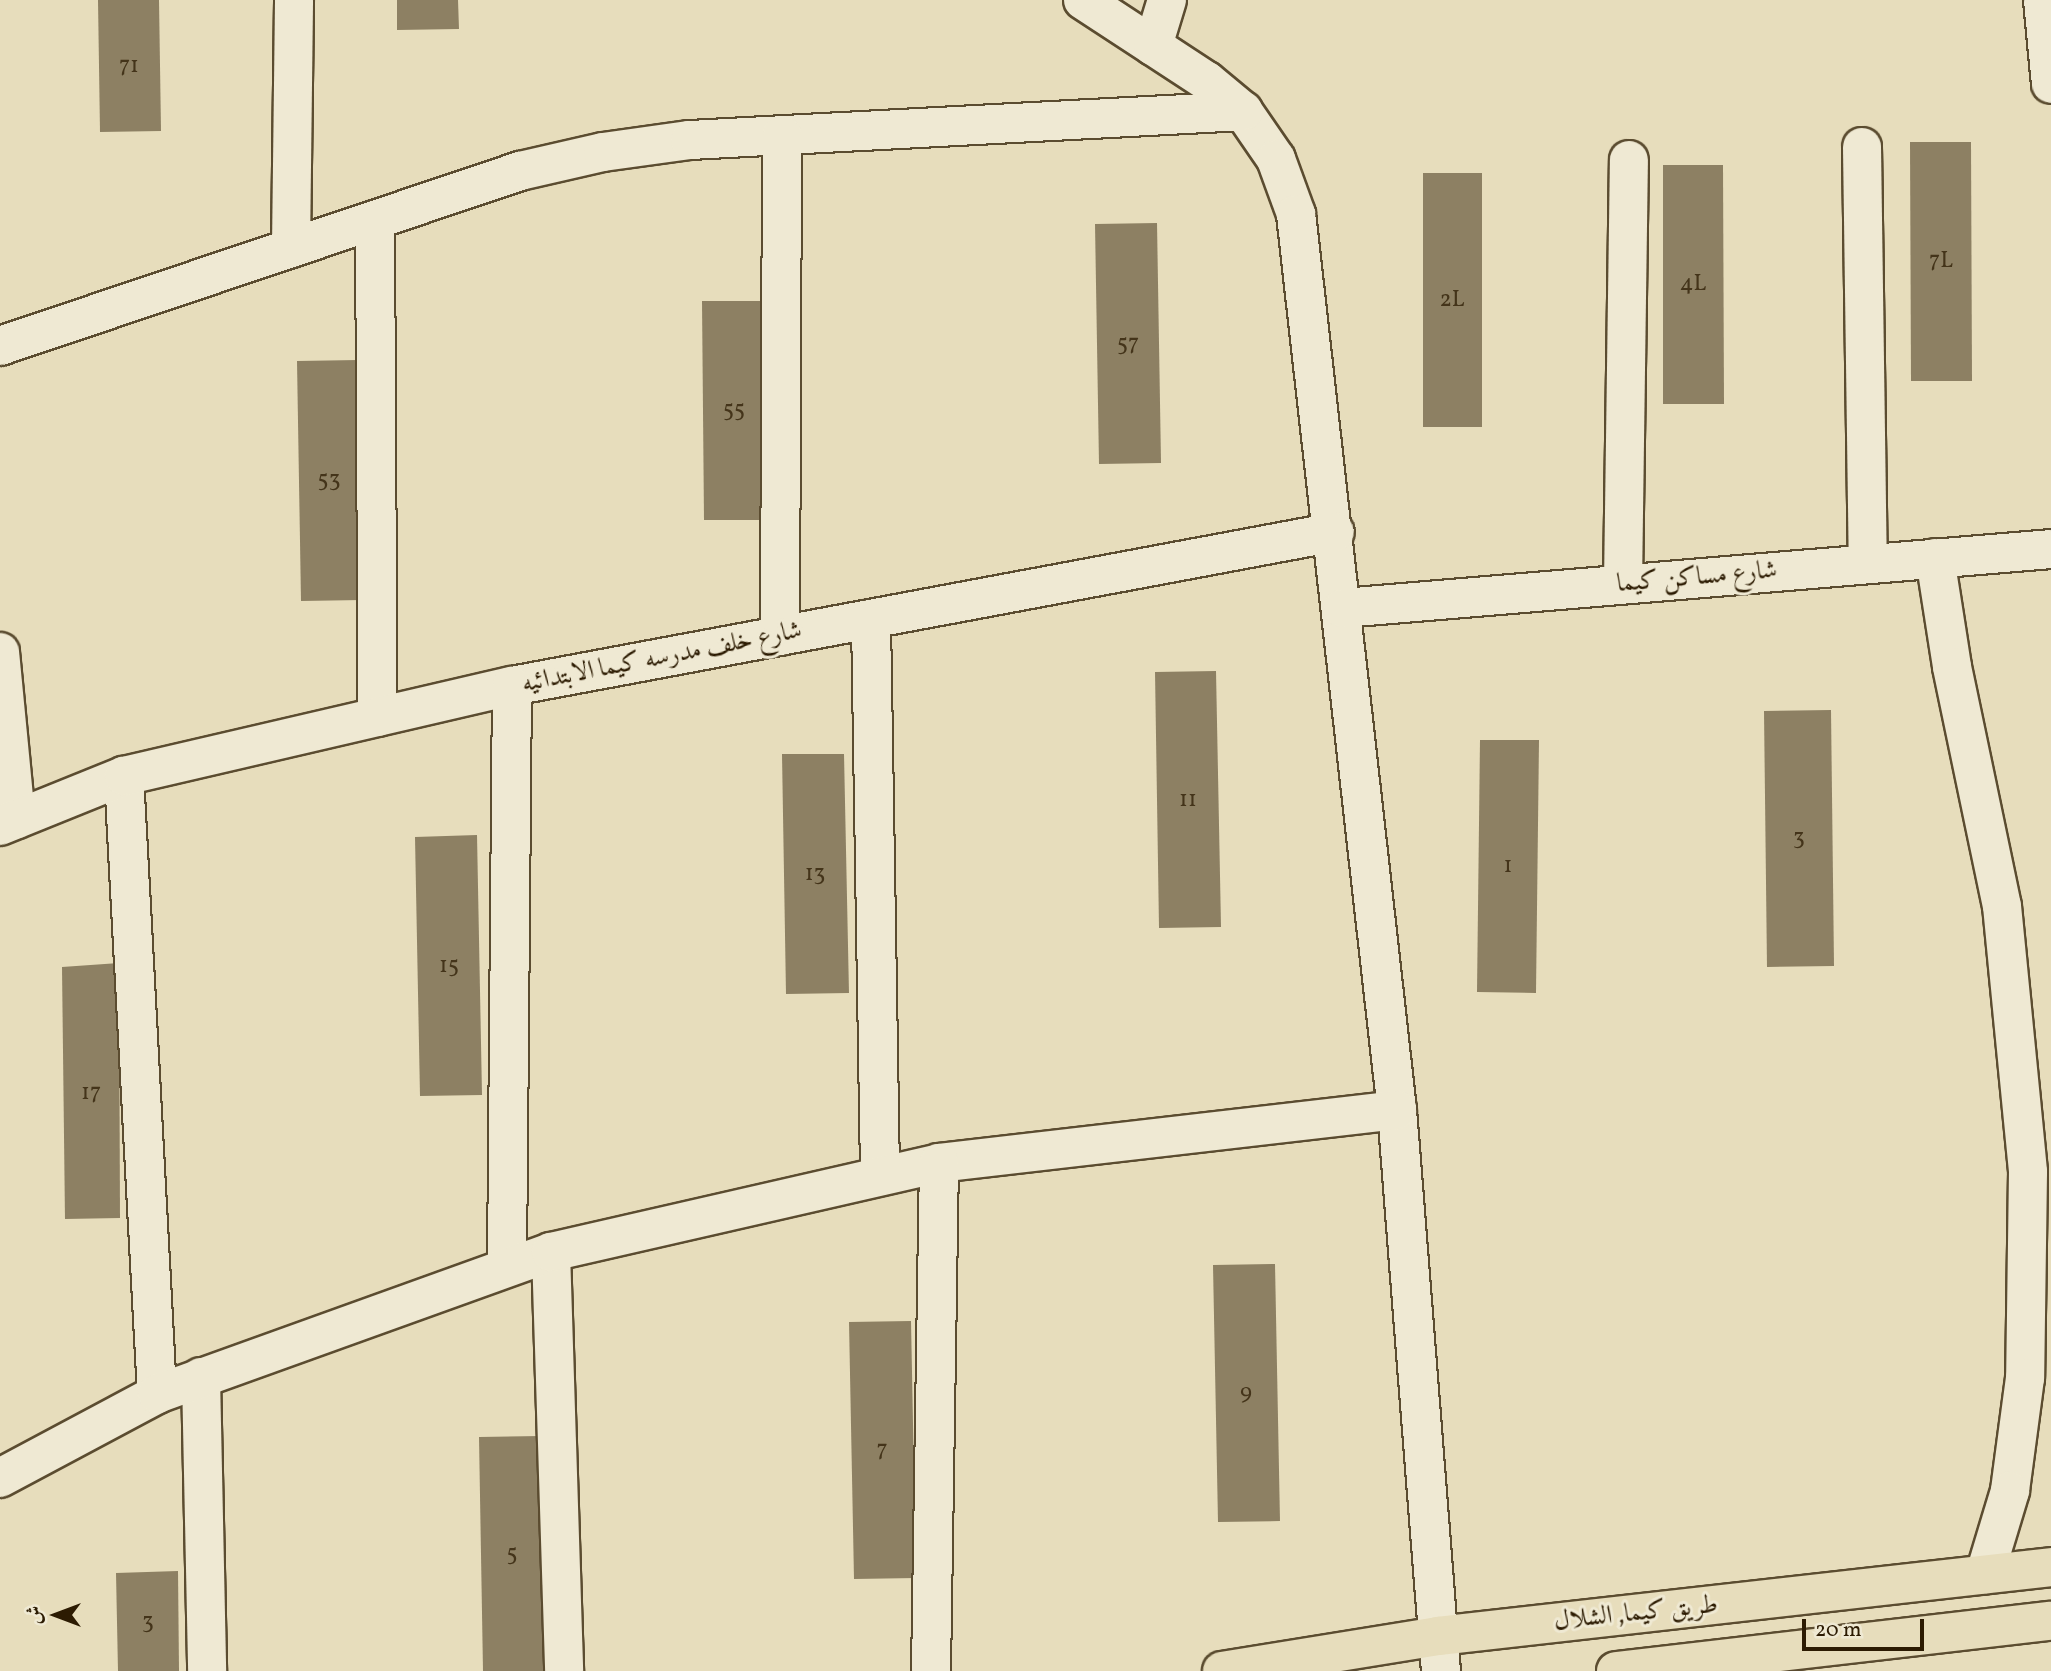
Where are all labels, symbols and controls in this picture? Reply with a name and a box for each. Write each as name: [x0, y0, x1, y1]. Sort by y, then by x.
house number: 71: [119, 52, 139, 80]
house number: 7L: [1929, 247, 1953, 275]
house number: 4L: [1680, 270, 1706, 298]
house number: 2L: [1439, 286, 1465, 314]
house number: 57: [1117, 330, 1139, 358]
house number: 55: [723, 396, 745, 424]
house number: 53: [318, 466, 340, 494]
street label: شارع مساكن كيما: [1615, 555, 1779, 601]
street label: شارع خلف مدرسه كيما الابتدائيه: [519, 616, 805, 700]
house number: 11: [1179, 786, 1197, 814]
house number: 3: [1793, 824, 1805, 852]
house number: 1: [1504, 852, 1512, 880]
house number: 13: [805, 860, 825, 888]
house number: 15: [439, 952, 459, 980]
house number: 17: [81, 1079, 101, 1107]
house number: 9: [1240, 1379, 1252, 1407]
house number: 7: [876, 1436, 888, 1464]
house number: 5: [506, 1540, 518, 1568]
north arrow: [21, 1580, 91, 1650]
street label: طريق كيما, الشلال: [1552, 1590, 1720, 1638]
scale bar: [1806, 1604, 1928, 1648]
text: ش: [22, 1606, 48, 1624]
house number: 3: [142, 1608, 154, 1636]
text: 20 m: [1815, 1616, 1861, 1645]

